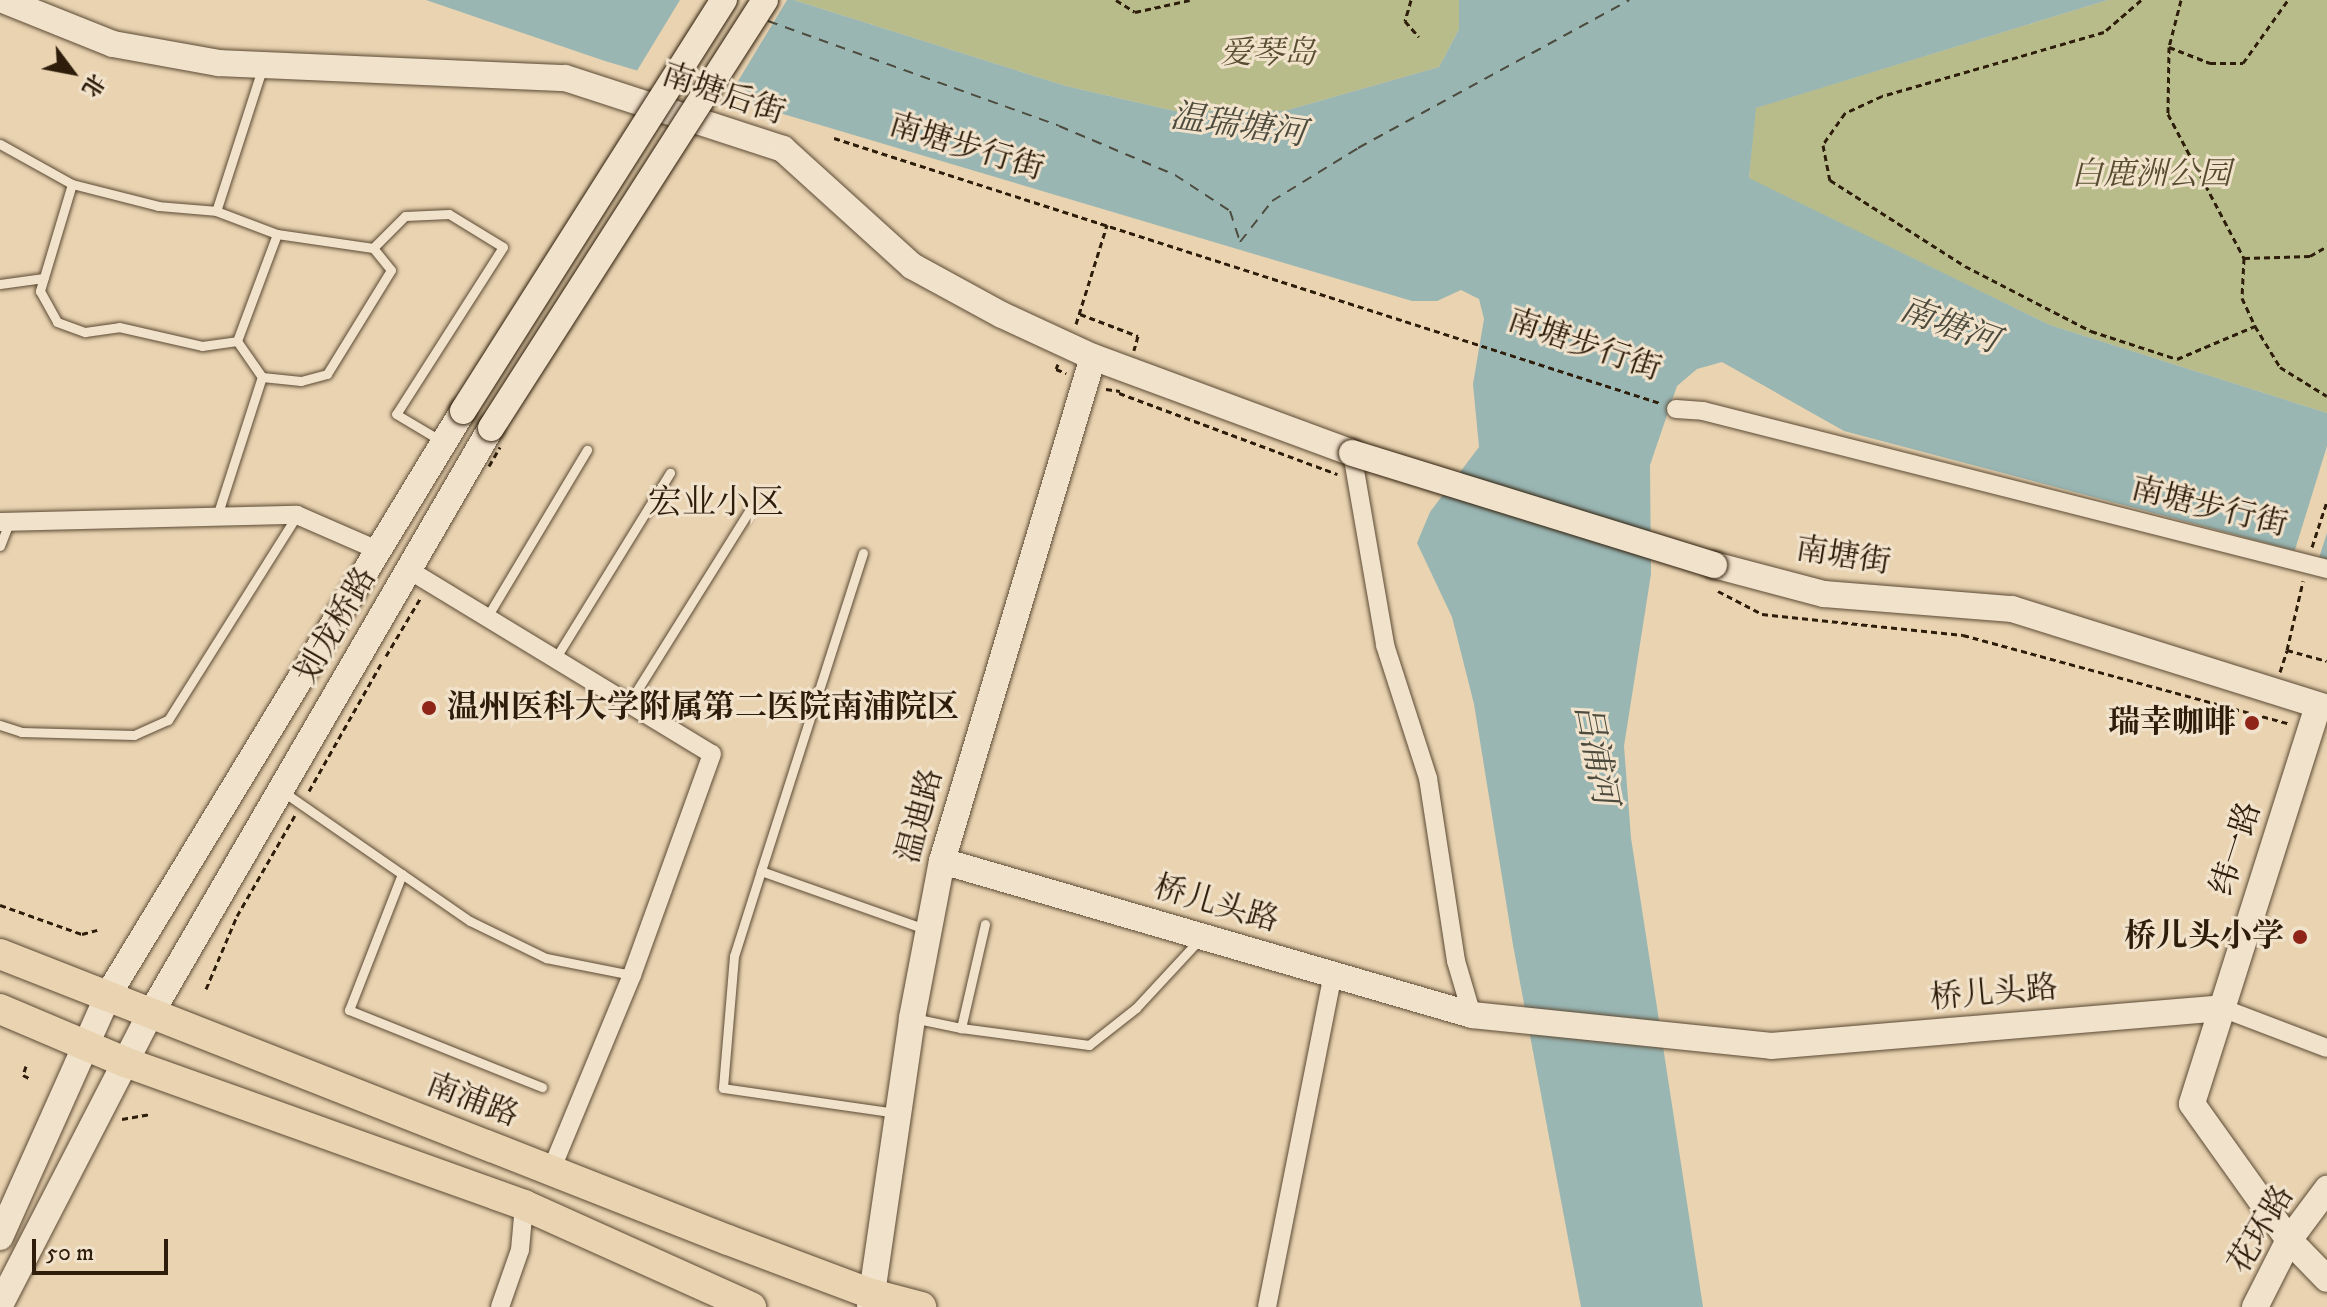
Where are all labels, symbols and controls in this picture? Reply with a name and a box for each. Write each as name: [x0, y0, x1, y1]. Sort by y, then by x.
north arrow: [32, 32, 112, 112]
park label: 爱琴岛: [1220, 35, 1316, 73]
street label: 南塘后街: [656, 56, 790, 134]
text: 北: [75, 68, 110, 101]
water label: 温瑞塘河: [1168, 96, 1308, 156]
street label: 南塘步行街: [884, 106, 1048, 190]
park label: 白鹿洲公园: [2071, 156, 2231, 194]
water label: 南塘河: [1894, 289, 2004, 363]
street label: 南塘步行街: [1502, 302, 1666, 390]
street label: 南塘步行街: [2127, 470, 2291, 546]
district label: 宏业小区: [648, 484, 784, 524]
street label: 南塘街: [1793, 531, 1893, 583]
street label: 划龙桥路: [288, 561, 386, 691]
place label: 温州医科大学附属第二医院南浦院区: [447, 689, 959, 727]
marker: 温州医科大学附属第二医院南浦院区: [418, 697, 440, 719]
water label: 吕浦河: [1565, 700, 1625, 808]
place label: 瑞幸咖啡: [2108, 704, 2236, 742]
marker: 瑞幸咖啡: [2243, 714, 2261, 732]
street label: 温迪路: [890, 765, 952, 867]
street label: 纬一路: [2204, 797, 2270, 901]
street label: 桥儿头路: [1149, 869, 1283, 941]
place label: 桥儿头小学: [2124, 918, 2284, 956]
marker: 桥儿头小学: [2291, 928, 2309, 946]
street label: 桥儿头路: [1929, 969, 2059, 1019]
street label: 南浦路: [420, 1066, 524, 1136]
street label: 花环路: [2221, 1179, 2303, 1281]
scale bar: [36, 1223, 172, 1273]
text: 50 m: [46, 1238, 94, 1268]

